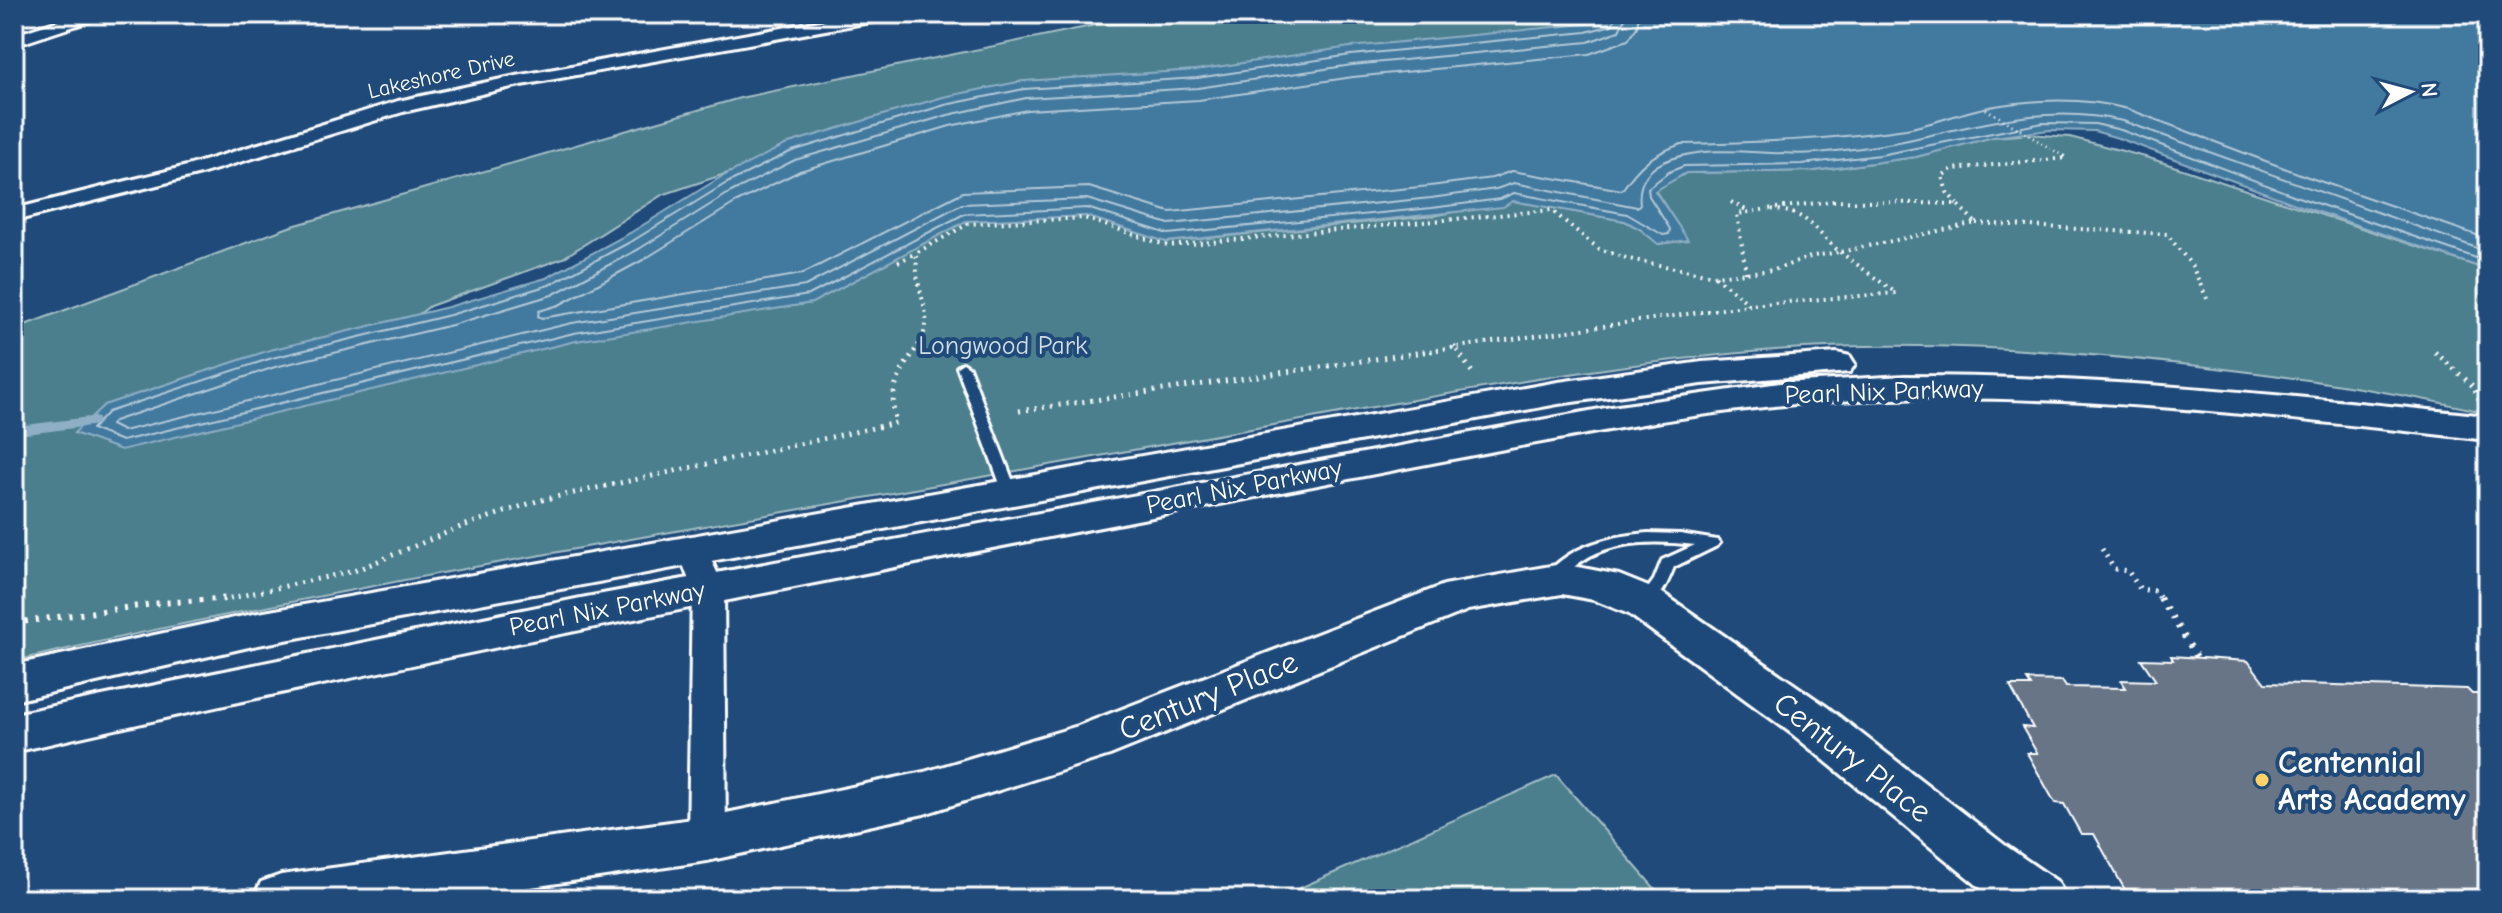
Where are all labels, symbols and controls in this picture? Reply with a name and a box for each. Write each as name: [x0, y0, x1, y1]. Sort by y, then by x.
street label: Lakeshore Drive: [365, 45, 517, 104]
north arrow: [2370, 52, 2450, 132]
text: N: [2415, 82, 2443, 99]
park label: Longwood Park: [918, 331, 1088, 361]
street label: Pearl Nix Parkway: [1784, 374, 1984, 410]
street label: Pearl Nix Parkway: [1144, 453, 1345, 521]
street label: Pearl Nix Parkway: [507, 575, 708, 643]
street label: Century Place: [1113, 643, 1303, 748]
street label: Century Place: [1767, 684, 1939, 830]
place label: Centennial Arts Academy: [2278, 744, 2466, 818]
marker: Centennial Arts Academy: [2253, 771, 2271, 789]

